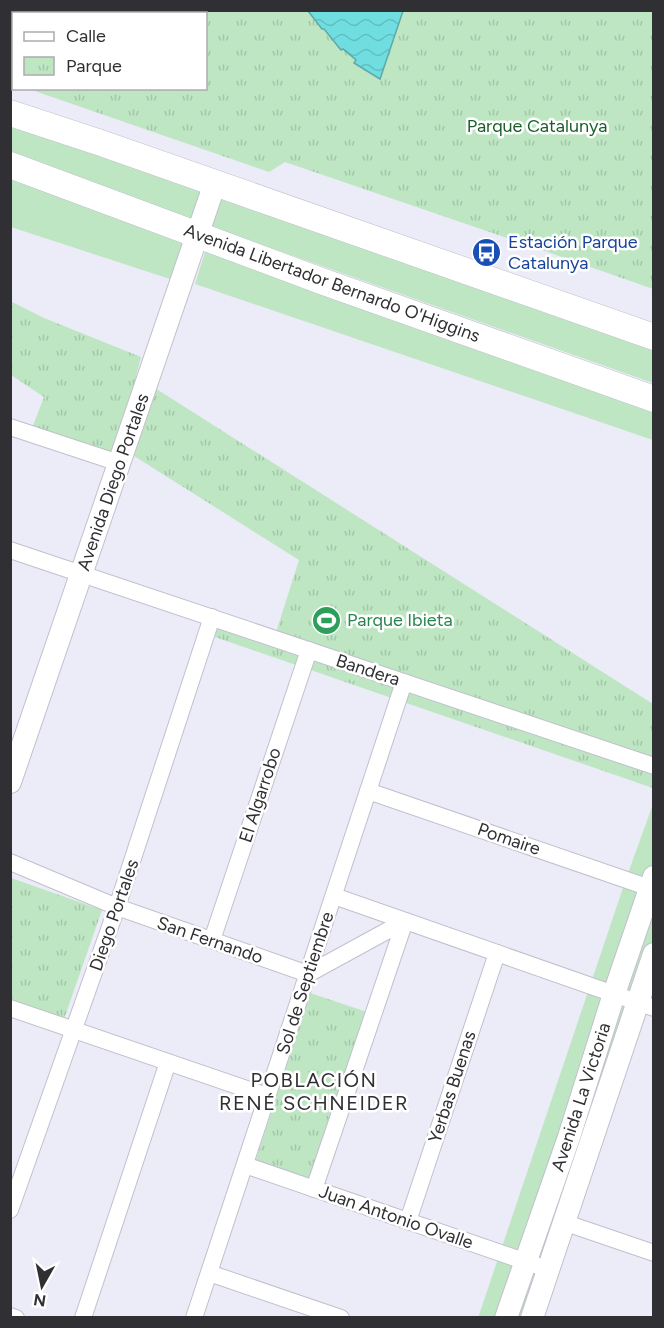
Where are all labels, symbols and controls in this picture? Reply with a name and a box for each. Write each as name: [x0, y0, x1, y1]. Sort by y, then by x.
legend: [12, 12, 207, 90]
text: Calle: [66, 25, 106, 47]
text: Parque: [66, 55, 122, 77]
park label: Parque Catalunya: [467, 115, 607, 137]
street label: Avenida Libertador Bernardo O'Higgins: [181, 219, 483, 347]
place label: Estación Parque Catalunya: [508, 231, 638, 274]
bus stop icon: Estación Parque Catalunya: [471, 236, 503, 268]
street label: Avenida Diego Portales: [72, 390, 154, 574]
sports icon: Parque Ibieta: [310, 604, 342, 636]
place label: Parque Ibieta: [347, 609, 453, 631]
street label: Bandera: [333, 649, 403, 691]
street label: El Algarrobo: [234, 745, 286, 845]
street label: Pomaire: [475, 818, 544, 860]
street label: Diego Portales: [85, 856, 143, 974]
street label: Sol de Septiembre: [272, 909, 339, 1057]
street label: San Fernando: [154, 912, 266, 968]
street label: Avenida La Victoria: [547, 1020, 615, 1174]
street label: Yerbas Buenas: [423, 1028, 481, 1146]
district label: POBLACIÓN RENÉ SCHNEIDER: [219, 1068, 409, 1115]
street label: Juan Antonio Ovalle: [316, 1180, 476, 1254]
north arrow: [12, 1256, 72, 1316]
text: N: [32, 1290, 47, 1311]

